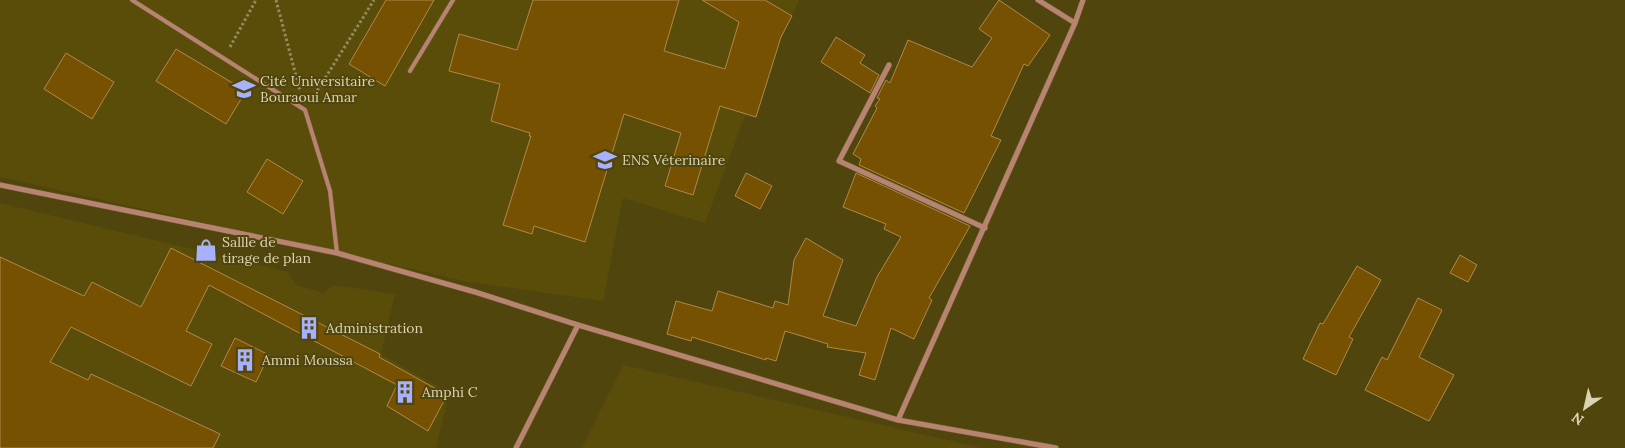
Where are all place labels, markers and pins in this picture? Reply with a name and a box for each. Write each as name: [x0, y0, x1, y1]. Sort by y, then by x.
place label: Cité Universitaire Bouraoui Amar: [260, 72, 375, 106]
school or university icon: Cité Universitaire Bouraoui Amar: [231, 76, 257, 102]
school or university icon: ENS Véterinaire: [592, 147, 618, 173]
place label: ENS Véterinaire: [622, 151, 726, 169]
place label: Sallle de tirage de plan: [222, 233, 312, 267]
shop icon: Sallle de tirage de plan: [193, 237, 219, 263]
building icon: Administration: [296, 315, 322, 341]
place label: Administration: [325, 319, 424, 337]
building icon: Ammi Moussa: [232, 347, 258, 373]
place label: Ammi Moussa: [261, 351, 353, 369]
building icon: Amphi C: [392, 379, 418, 405]
place label: Amphi C: [421, 383, 478, 401]

